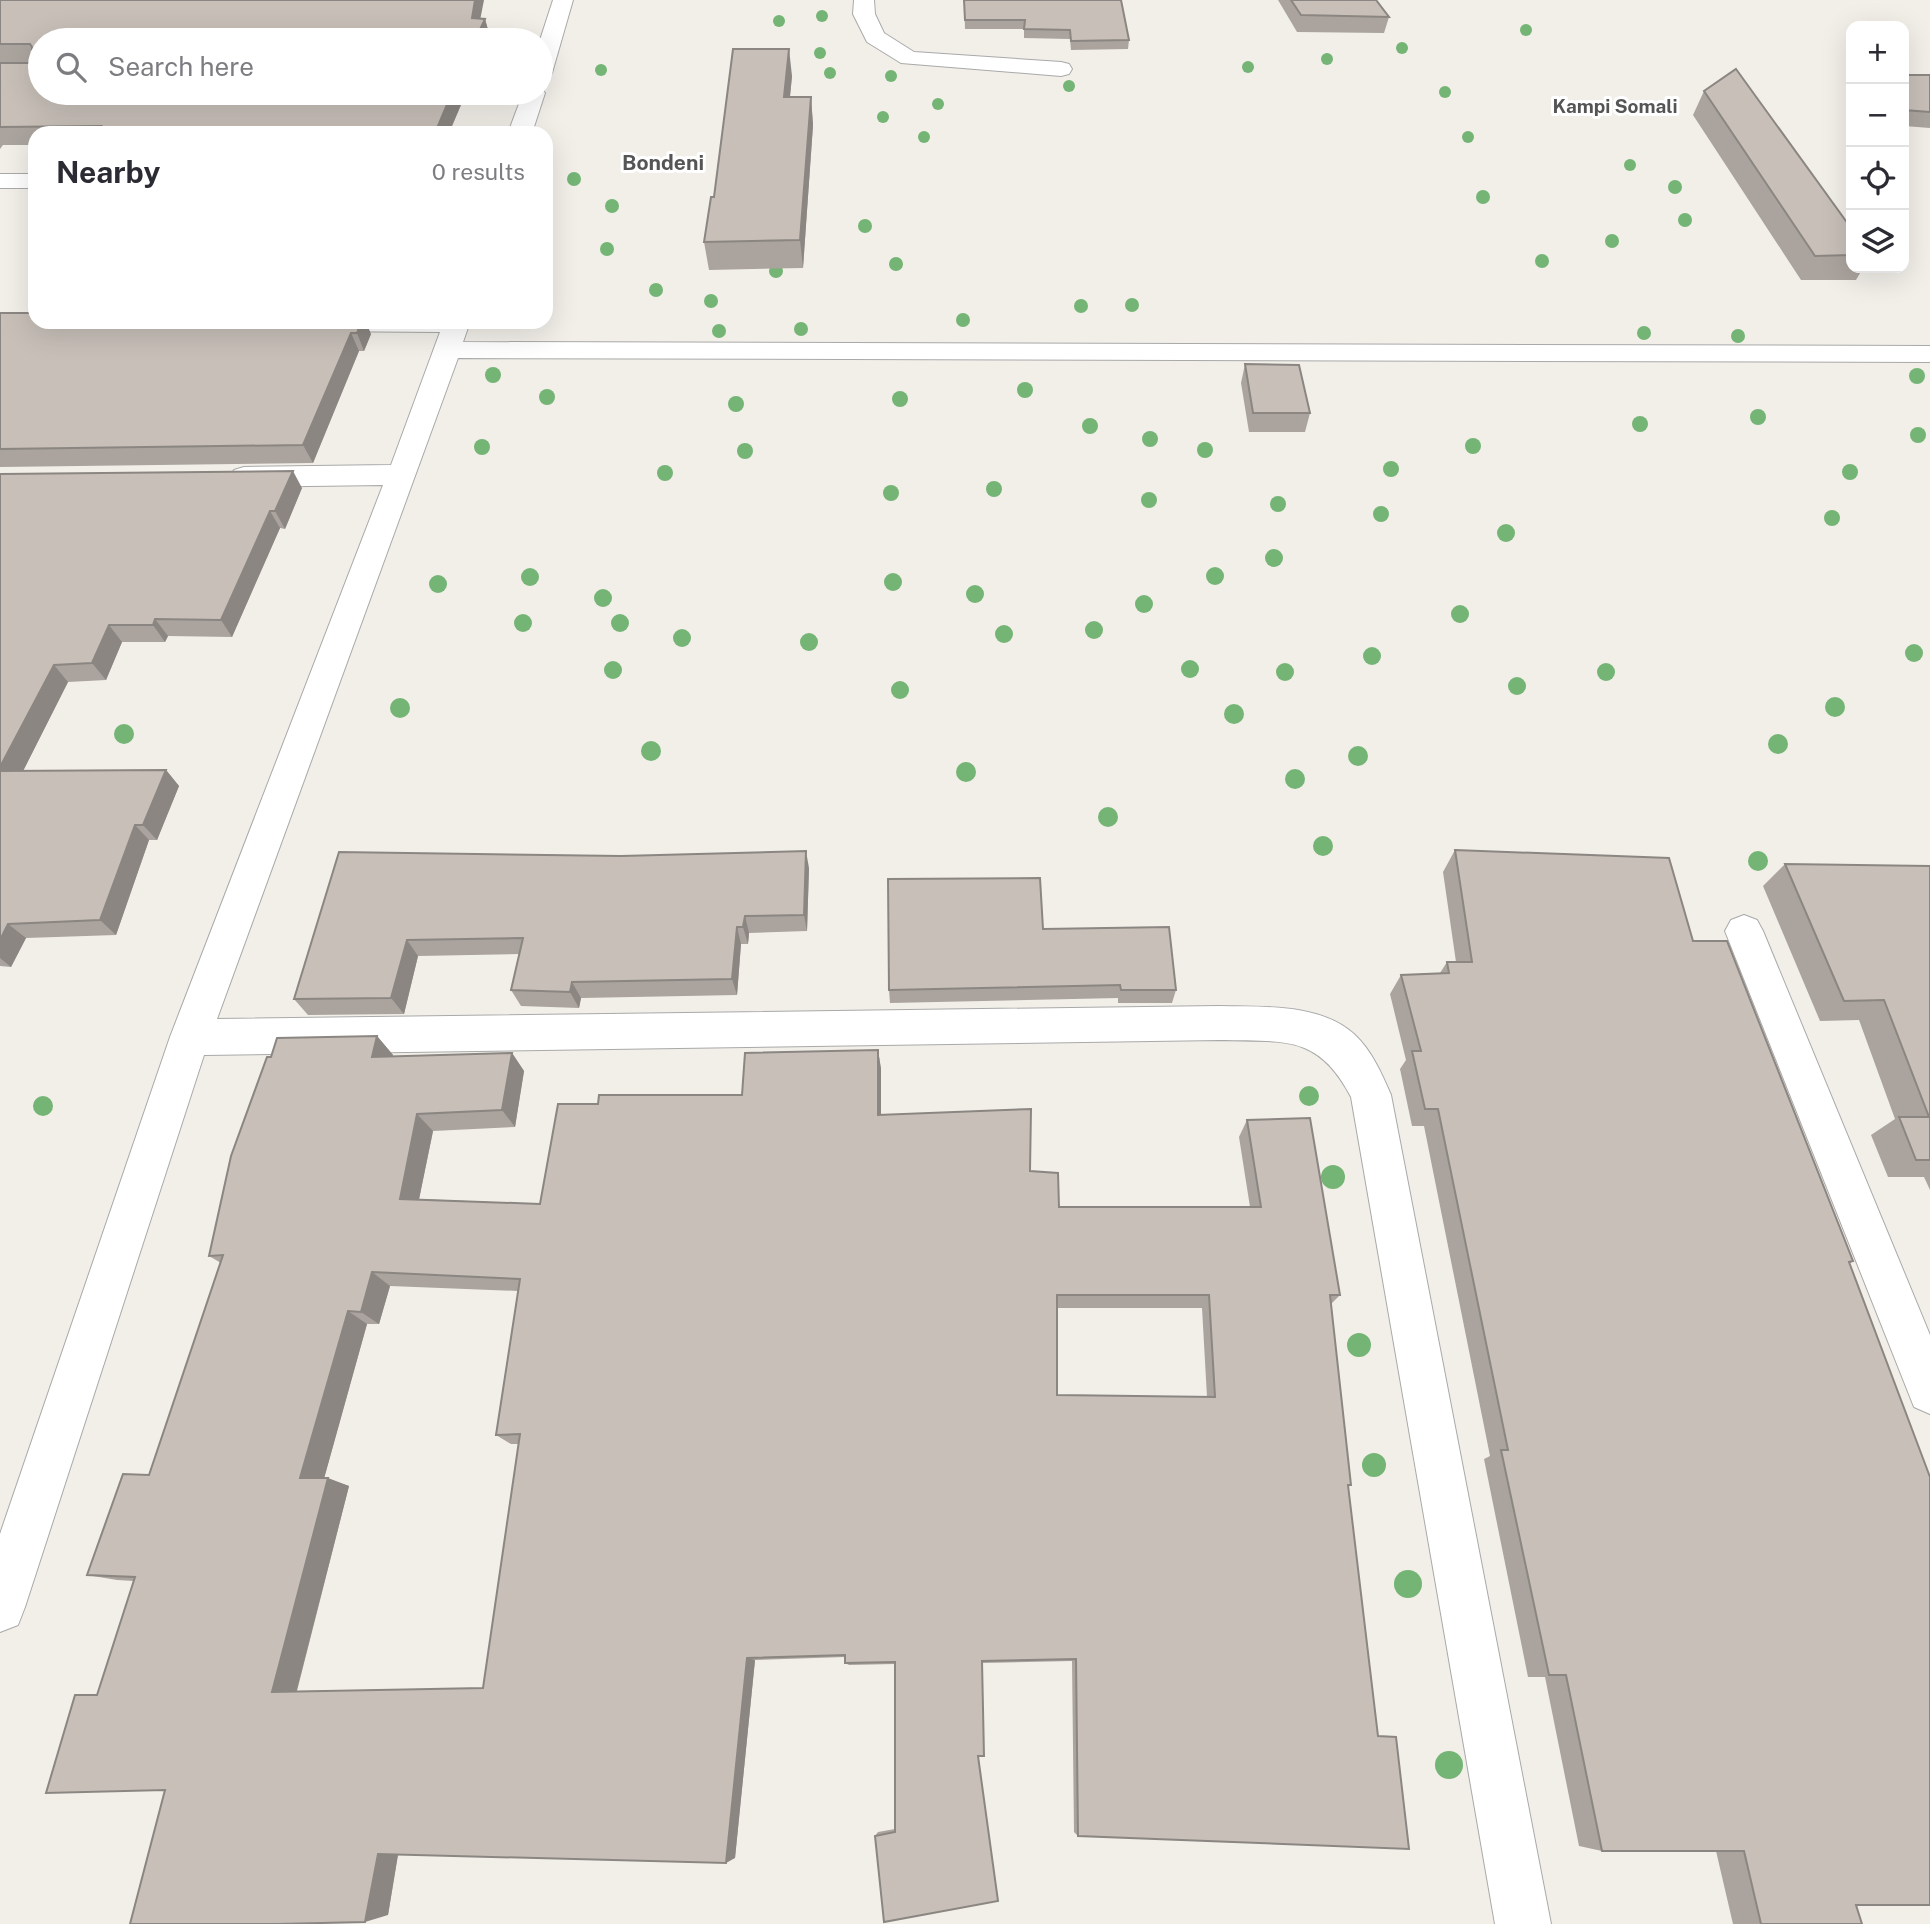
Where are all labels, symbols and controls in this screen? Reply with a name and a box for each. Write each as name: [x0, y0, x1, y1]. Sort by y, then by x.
map controls: [1846, 21, 1909, 273]
button: +: [1846, 21, 1909, 84]
search box: [28, 28, 553, 105]
icon: search: [52, 48, 90, 86]
text: Search here: [108, 51, 254, 82]
button: −: [1846, 84, 1909, 147]
district label: Kampi Somali: [1553, 95, 1678, 117]
button: locate: [1846, 147, 1909, 210]
district label: Bondeni: [622, 150, 704, 175]
text: Nearby: [56, 154, 160, 190]
text: 0 results: [432, 158, 525, 185]
button: layers: [1846, 210, 1909, 273]

